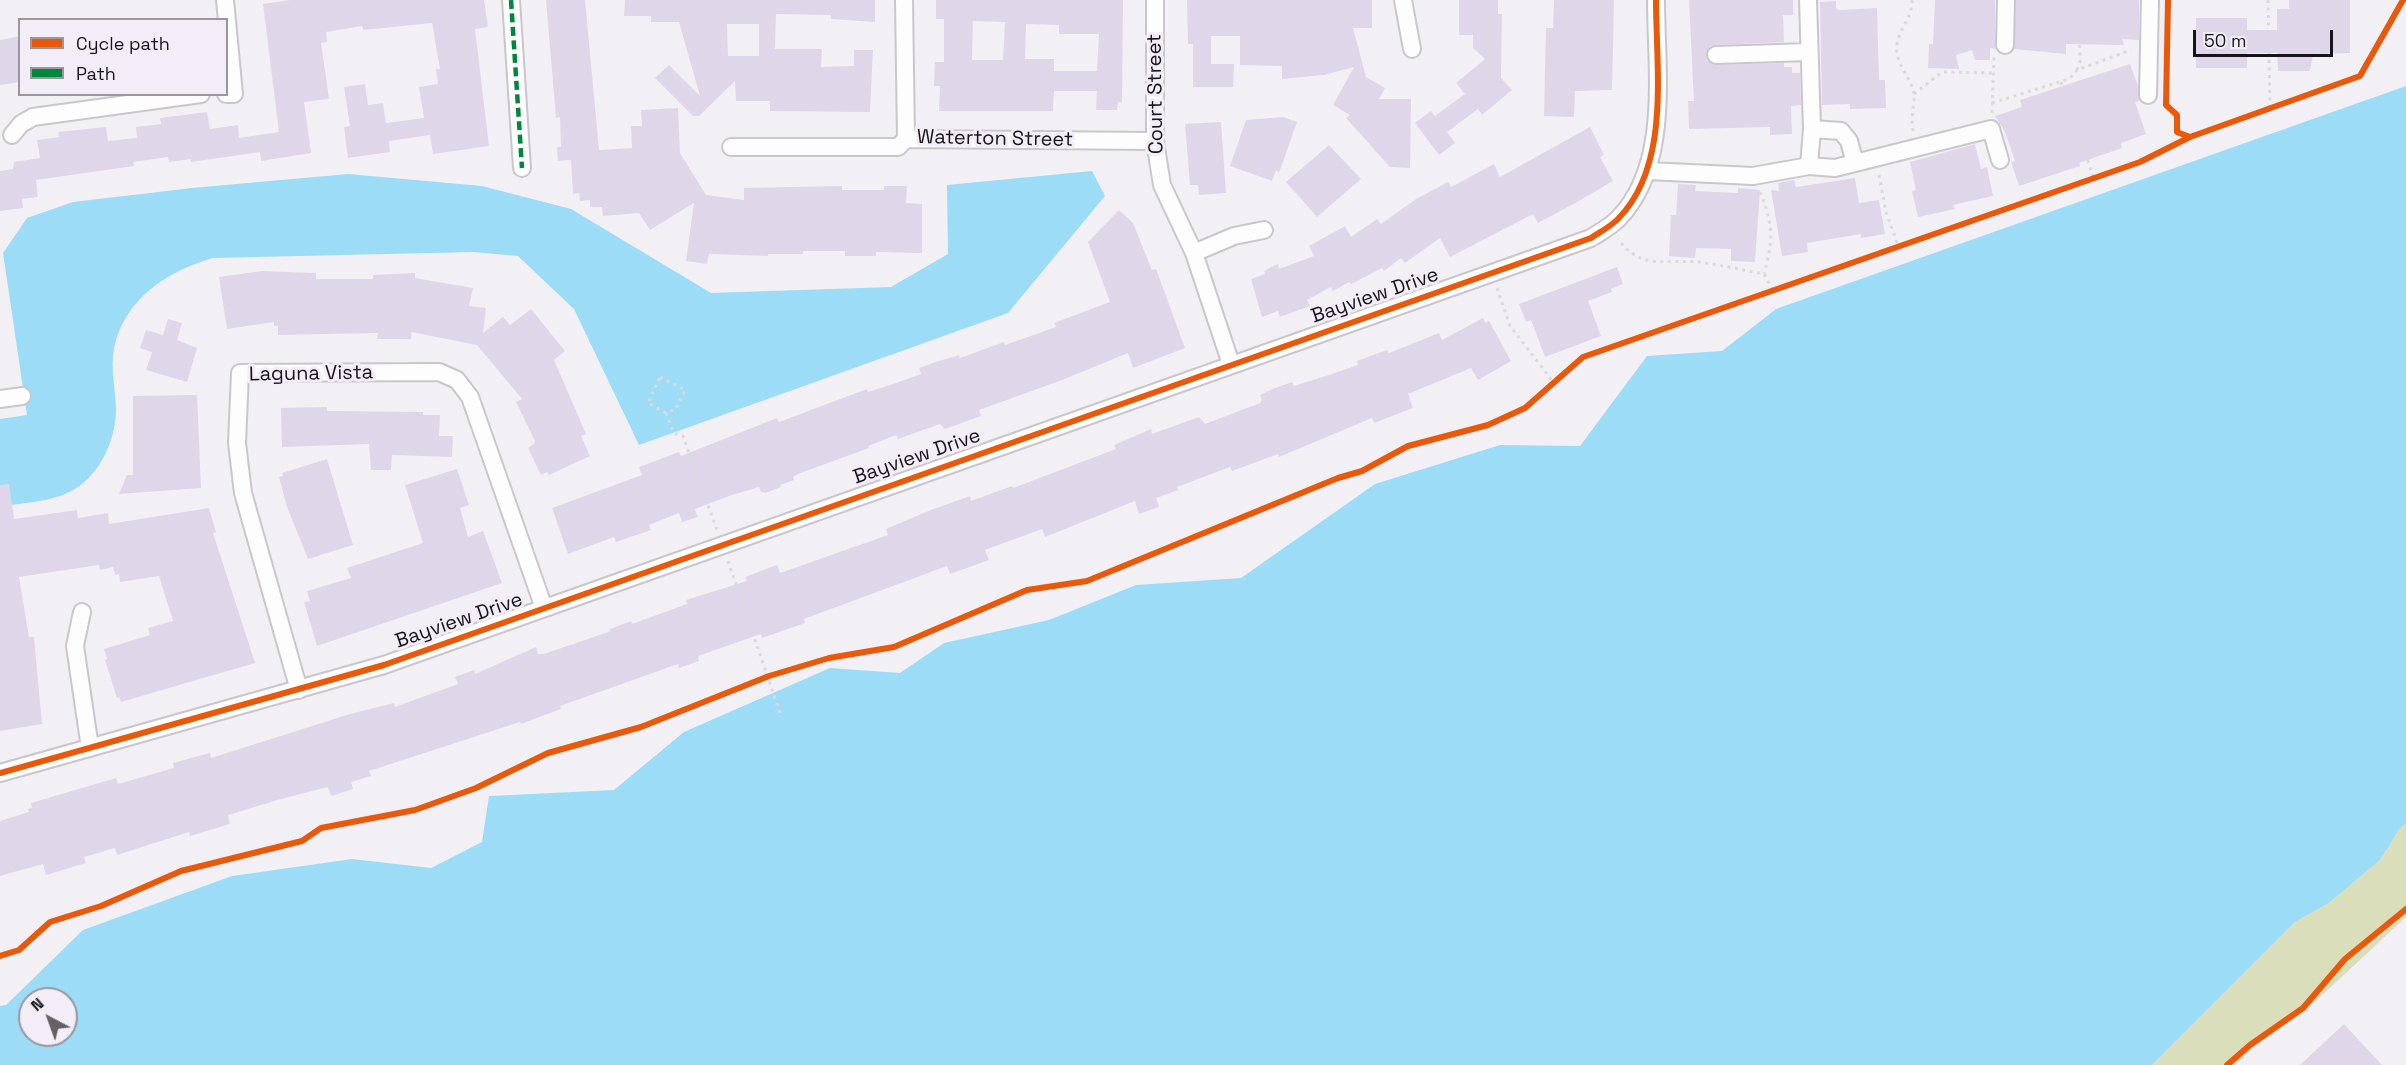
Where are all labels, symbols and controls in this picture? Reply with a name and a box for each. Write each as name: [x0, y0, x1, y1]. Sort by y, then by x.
legend: [18, 18, 228, 96]
scale bar: [2196, 18, 2336, 56]
text: 50 m: [2204, 29, 2246, 52]
text: Cycle path: [76, 32, 170, 55]
street label: Court Street: [1143, 34, 1169, 154]
text: Path: [76, 62, 116, 85]
street label: Waterton Street: [917, 126, 1073, 152]
street label: Bayview Drive: [1308, 263, 1442, 329]
street label: Laguna Vista: [249, 361, 373, 387]
street label: Bayview Drive: [850, 424, 984, 490]
street label: Bayview Drive: [392, 588, 526, 654]
north arrow: [18, 987, 78, 1047]
text: N: [26, 993, 48, 1016]

